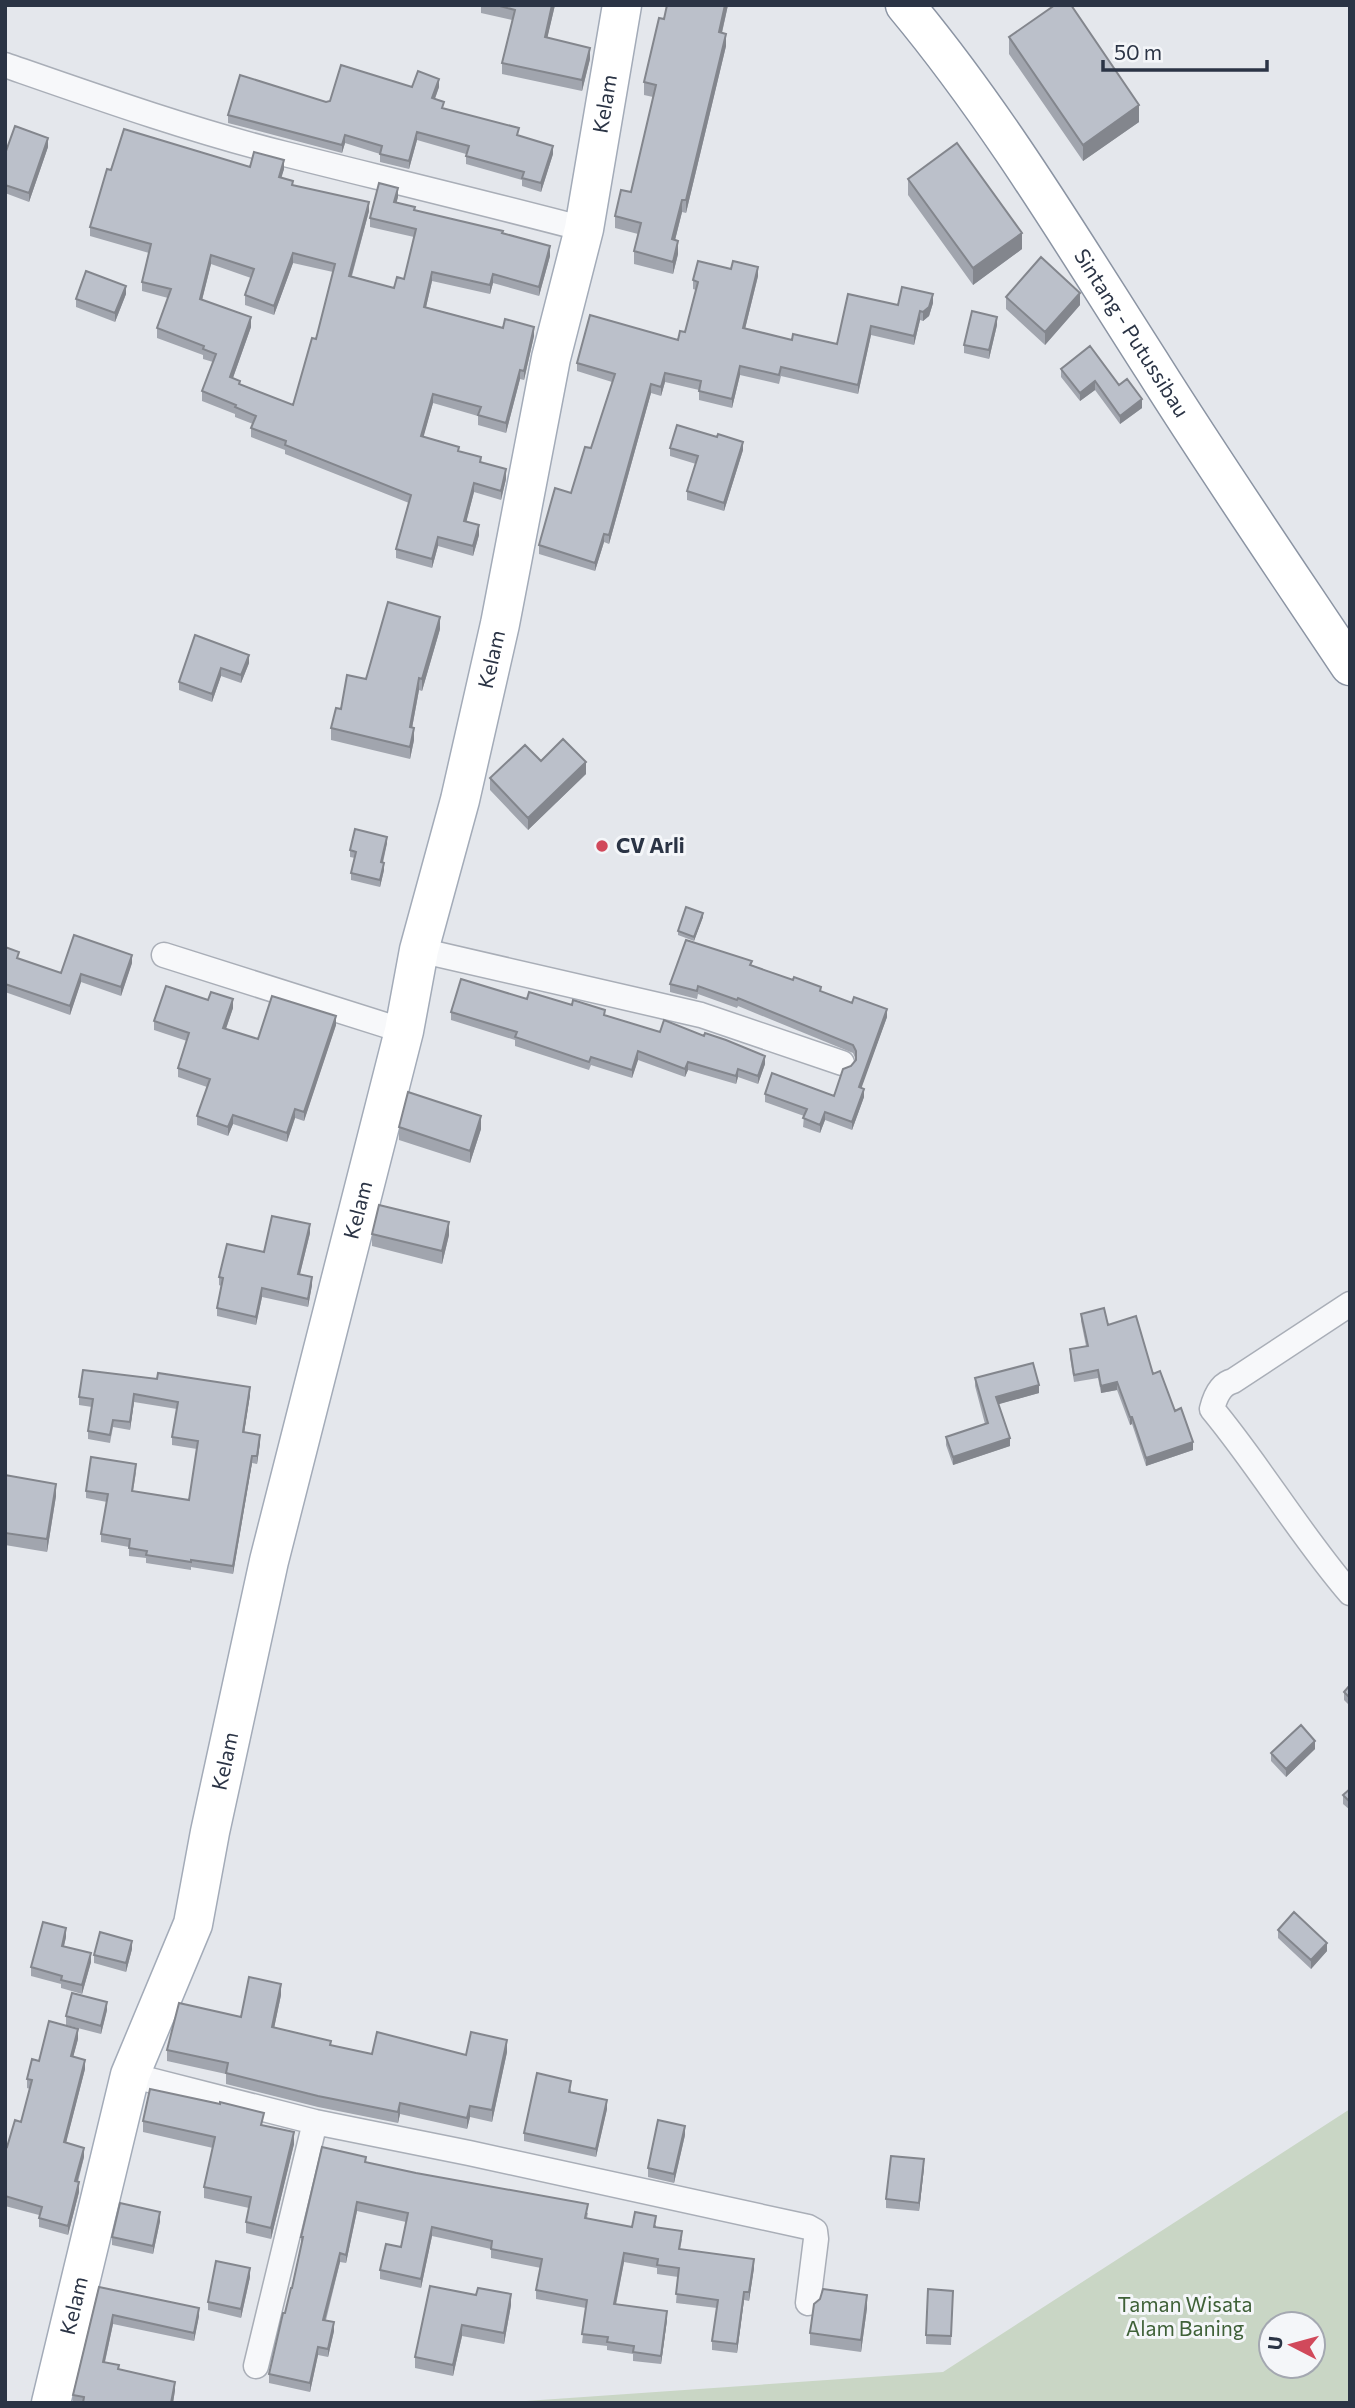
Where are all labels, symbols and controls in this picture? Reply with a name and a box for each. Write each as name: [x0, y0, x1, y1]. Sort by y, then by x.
scale bar: [1103, 28, 1268, 72]
text: 50 m: [1114, 39, 1162, 64]
street label: Kelam: [586, 73, 621, 135]
street label: Sintang - Putussibau: [1070, 244, 1195, 421]
street label: Kelam: [472, 627, 509, 691]
place label: CV Arli: [616, 832, 685, 857]
marker: CV Arli: [594, 838, 610, 854]
street label: Kelam: [338, 1178, 376, 1241]
street label: Kelam: [205, 1729, 242, 1792]
street label: Kelam: [54, 2274, 92, 2337]
park label: Taman Wisata Alam Baning: [1118, 2291, 1252, 2340]
north arrow: [1257, 2310, 1327, 2380]
text: U: [1262, 2335, 1287, 2351]

